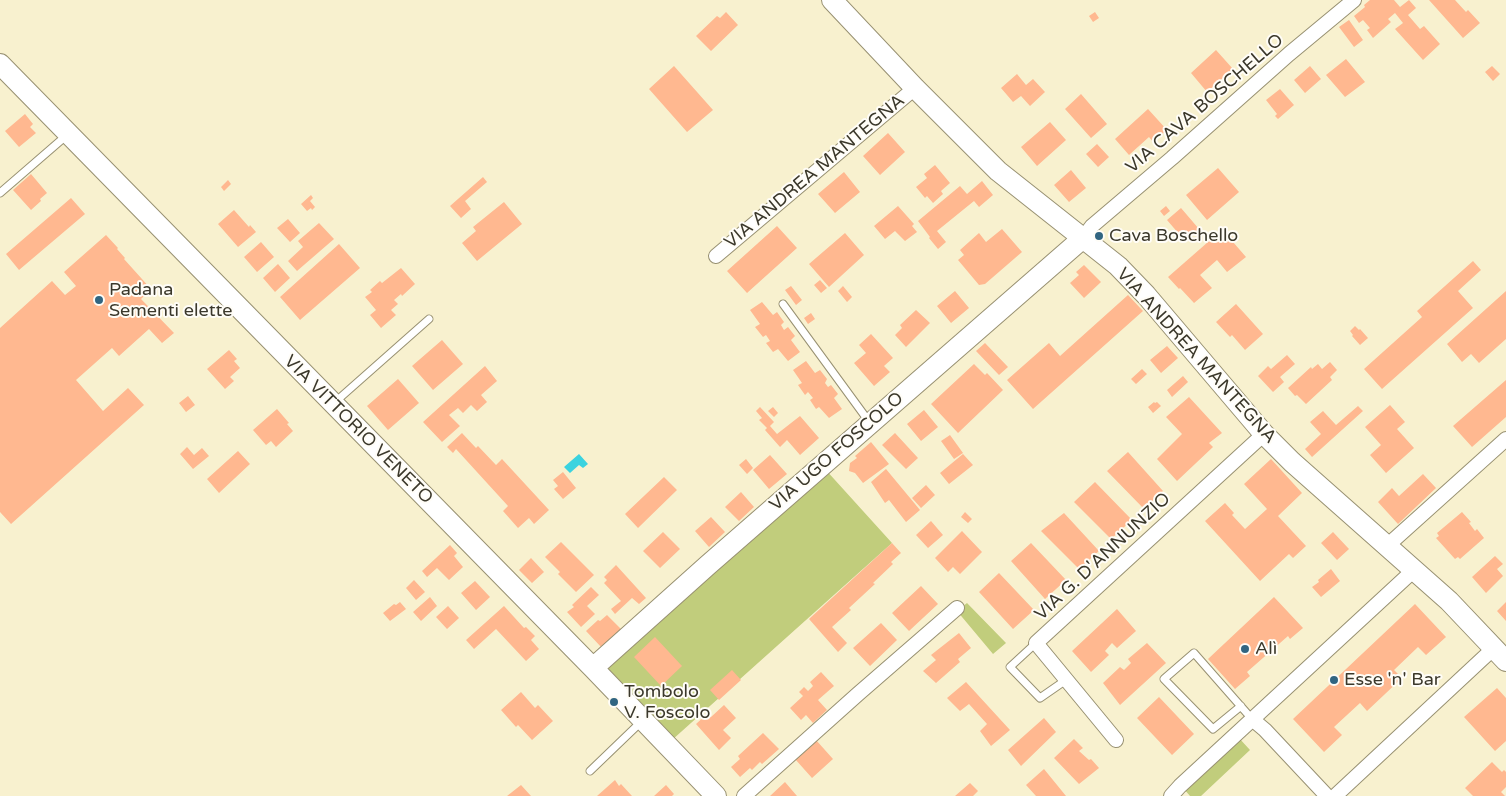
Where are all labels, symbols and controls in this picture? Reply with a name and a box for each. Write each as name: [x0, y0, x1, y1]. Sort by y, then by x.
street label: VIA CAVA BOSCHELLO: [1122, 30, 1288, 178]
street label: VIA ANDREA MANTEGNA: [720, 90, 910, 254]
place label: Cava Boschello: [1109, 225, 1238, 247]
marker: Cava Boschello: [1093, 230, 1105, 242]
street label: VIA ANDREA MANTEGNA: [1111, 264, 1281, 448]
place label: Padana Sementi elette: [109, 279, 232, 322]
marker: Padana Sementi elette: [93, 294, 105, 306]
street label: VIA VITTORIO VENETO: [279, 351, 437, 509]
street label: VIA UGO FOSCOLO: [766, 388, 908, 516]
street label: VIA G. D'ANNUNZIO: [1031, 488, 1175, 626]
place label: Alì: [1255, 638, 1277, 660]
marker: Alì: [1239, 643, 1251, 655]
place label: Esse 'n' Bar: [1344, 669, 1441, 691]
marker: Esse 'n' Bar: [1328, 674, 1340, 686]
place label: Tombolo V. Foscolo: [624, 681, 710, 724]
marker: Tombolo V. Foscolo: [608, 696, 620, 708]

